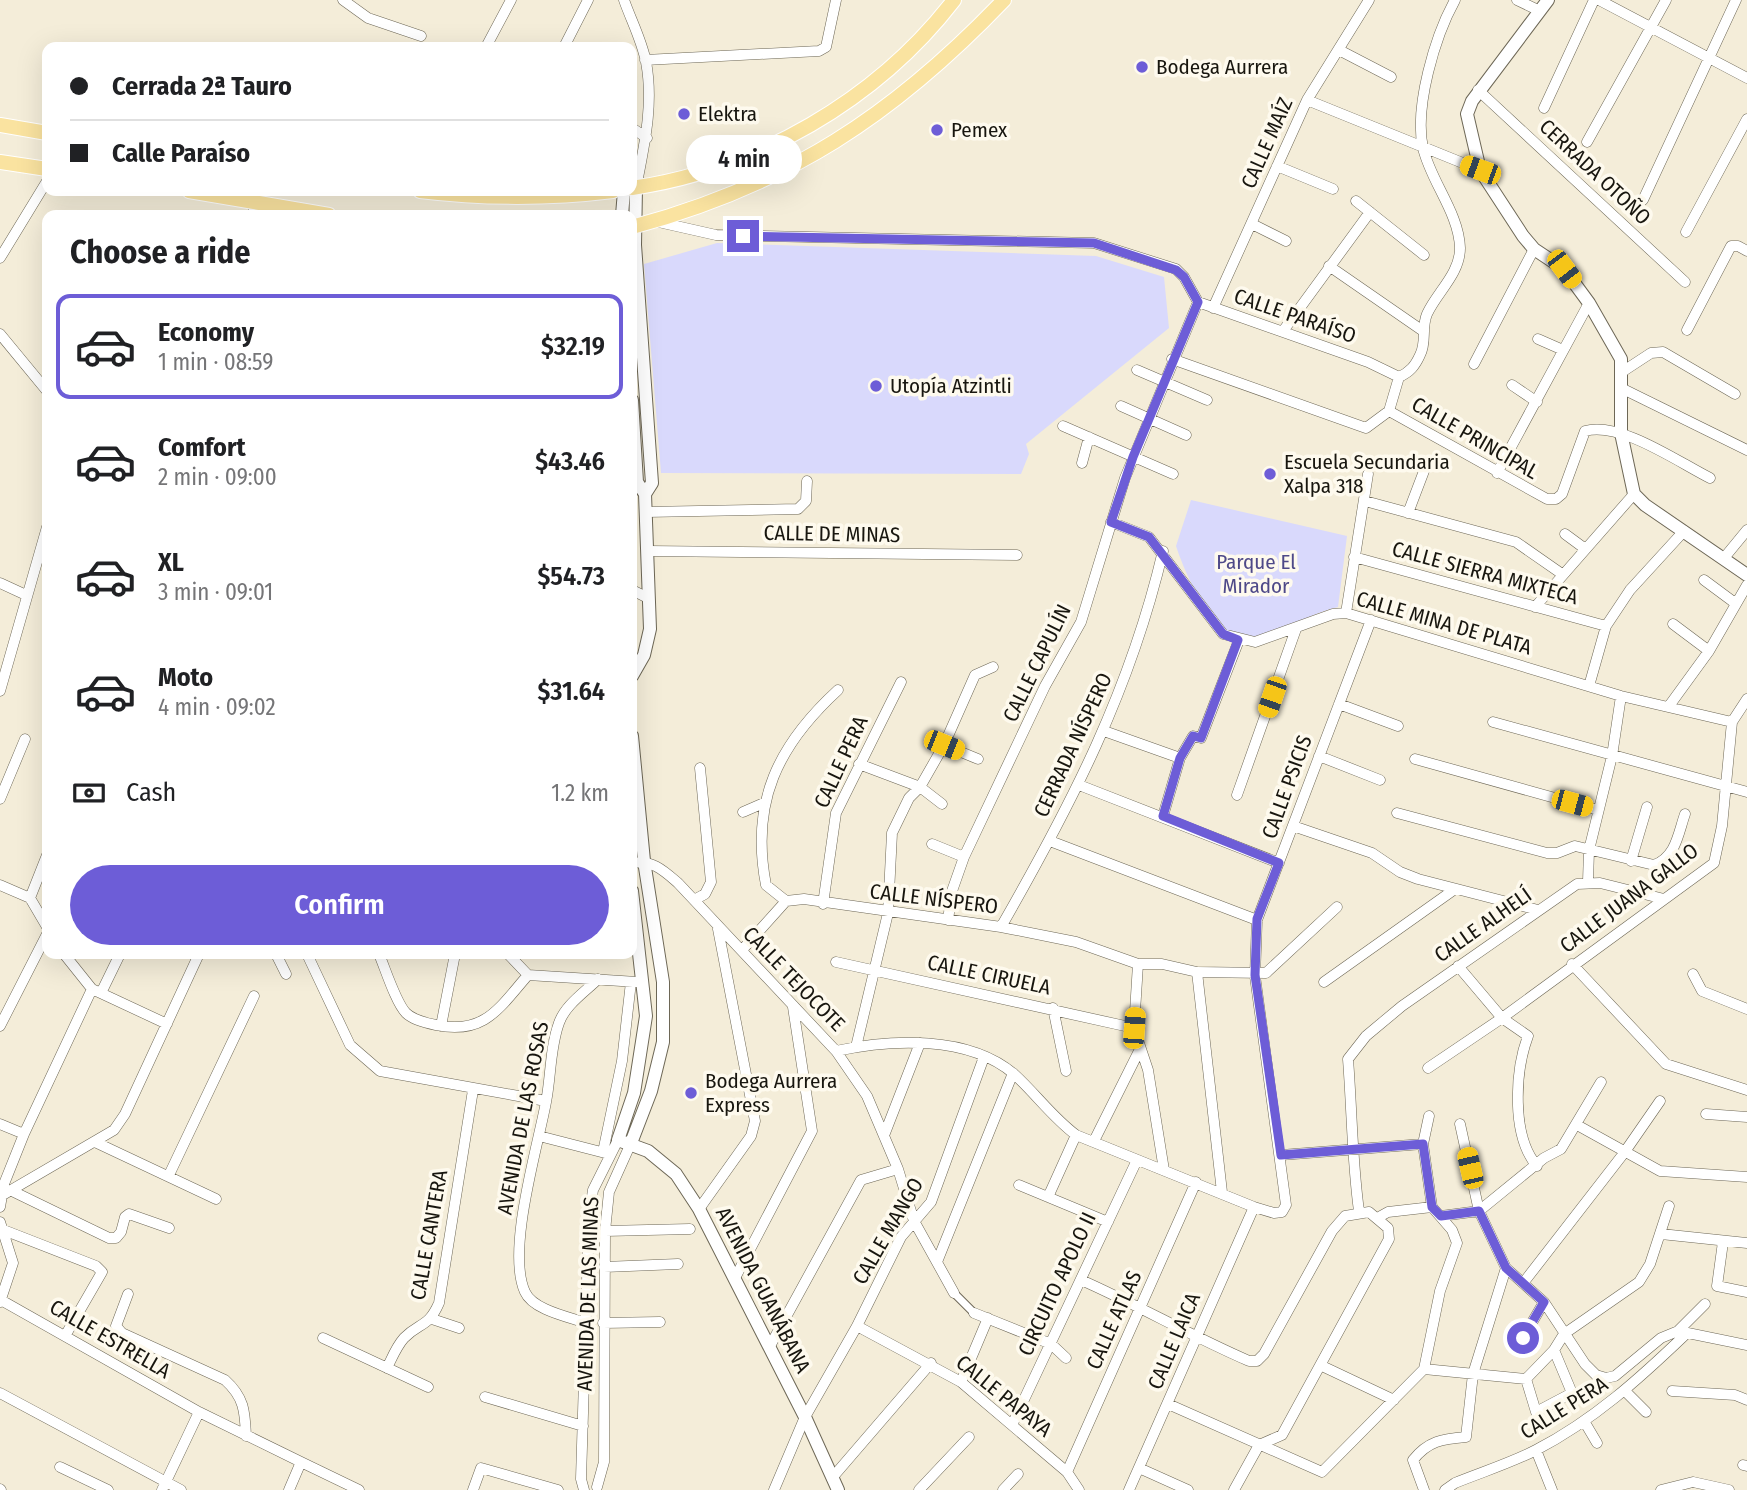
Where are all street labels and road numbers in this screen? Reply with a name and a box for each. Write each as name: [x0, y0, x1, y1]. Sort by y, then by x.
street label: CALLE MAÍZ: [1235, 94, 1299, 192]
street label: CERRADA OTOÑO: [1534, 114, 1656, 230]
street label: CALLE PARAÍSO: [1230, 283, 1360, 349]
street label: CALLE PRINCIPAL: [1407, 391, 1544, 485]
street label: CALLE DE MINAS: [763, 520, 901, 548]
street label: CALLE SIERRA MIXTECA: [1389, 536, 1581, 610]
street label: CALLE MINA DE PLATA: [1353, 586, 1535, 660]
street label: CALLE CAPULÍN: [997, 600, 1077, 726]
street label: CERRADA NÍSPERO: [1028, 669, 1118, 821]
street label: CALLE PERA: [808, 712, 874, 812]
street label: CALLE PSICIS: [1256, 732, 1318, 842]
street label: CALLE JUANA GALLO: [1555, 837, 1703, 959]
street label: CALLE NÍSPERO: [868, 878, 1000, 920]
street label: CALLE ALHELÍ: [1429, 882, 1537, 968]
street label: CALLE TEJOCOTE: [737, 921, 851, 1037]
street label: CALLE CIRUELA: [925, 949, 1053, 1001]
street label: AVENIDA DE LAS ROSAS: [491, 1019, 555, 1217]
street label: CALLE CANTERA: [405, 1168, 453, 1302]
street label: CALLE MANGO: [847, 1173, 929, 1289]
street label: AVENIDA DE LAS MINAS: [572, 1196, 604, 1392]
street label: AVENIDA GUANÁBANA: [710, 1203, 816, 1377]
street label: CIRCUITO APOLO II: [1012, 1208, 1102, 1360]
street label: CALLE ATLAS: [1081, 1266, 1147, 1374]
street label: CALLE LAICA: [1142, 1289, 1206, 1393]
street label: CALLE ESTRELLA: [45, 1294, 175, 1384]
street label: CALLE PAPAYA: [951, 1349, 1057, 1443]
street label: CALLE PERA: [1515, 1371, 1613, 1445]

